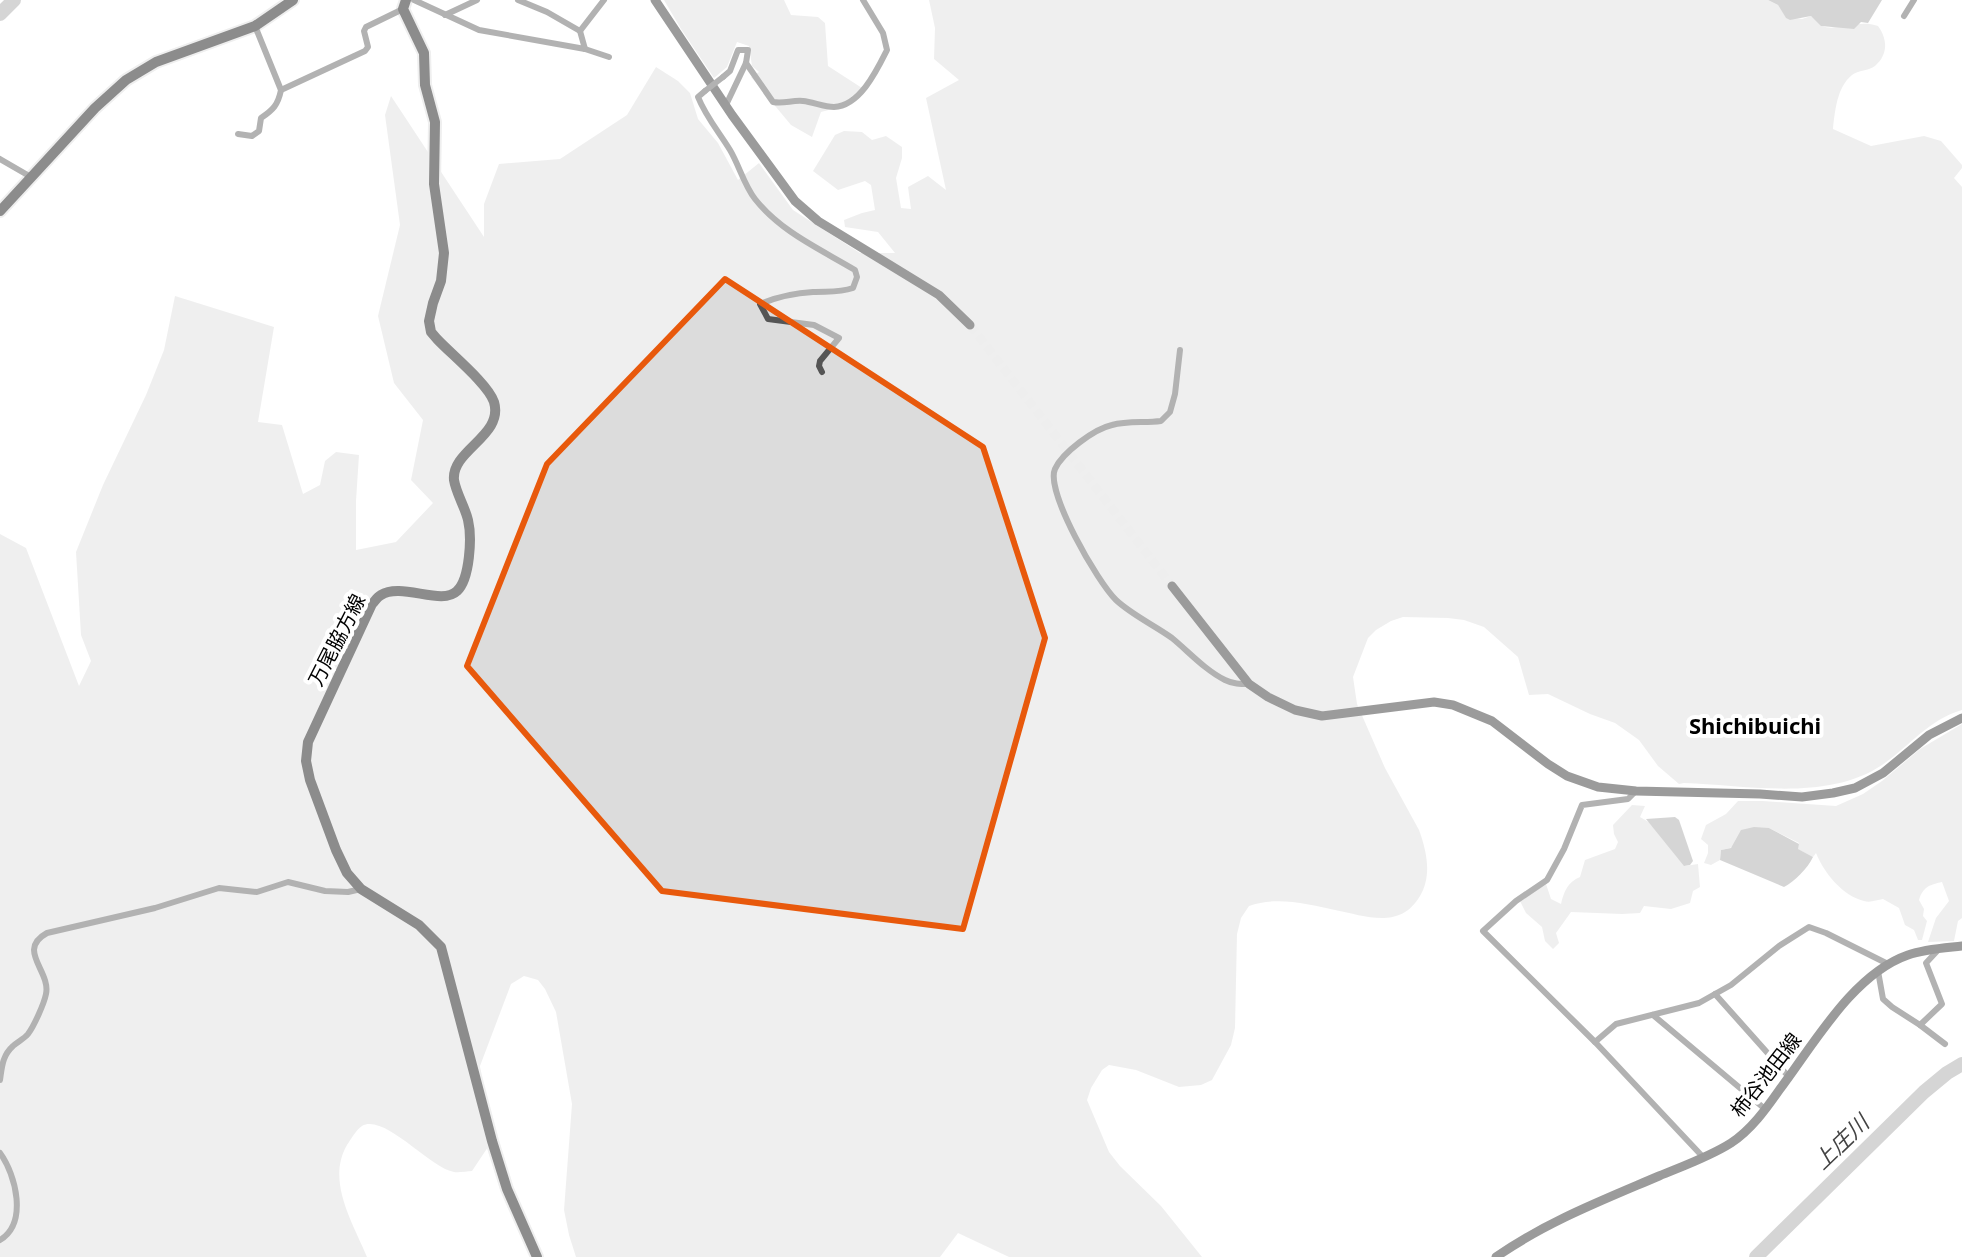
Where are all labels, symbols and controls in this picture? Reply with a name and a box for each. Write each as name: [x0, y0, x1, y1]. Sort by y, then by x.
street label: 万尾脇方線: [302, 589, 371, 690]
district label: Shichibuichi: [1689, 710, 1821, 740]
street label: 柿谷池田線: [1724, 1027, 1807, 1122]
water label: 上庄川: [1806, 1106, 1876, 1175]

